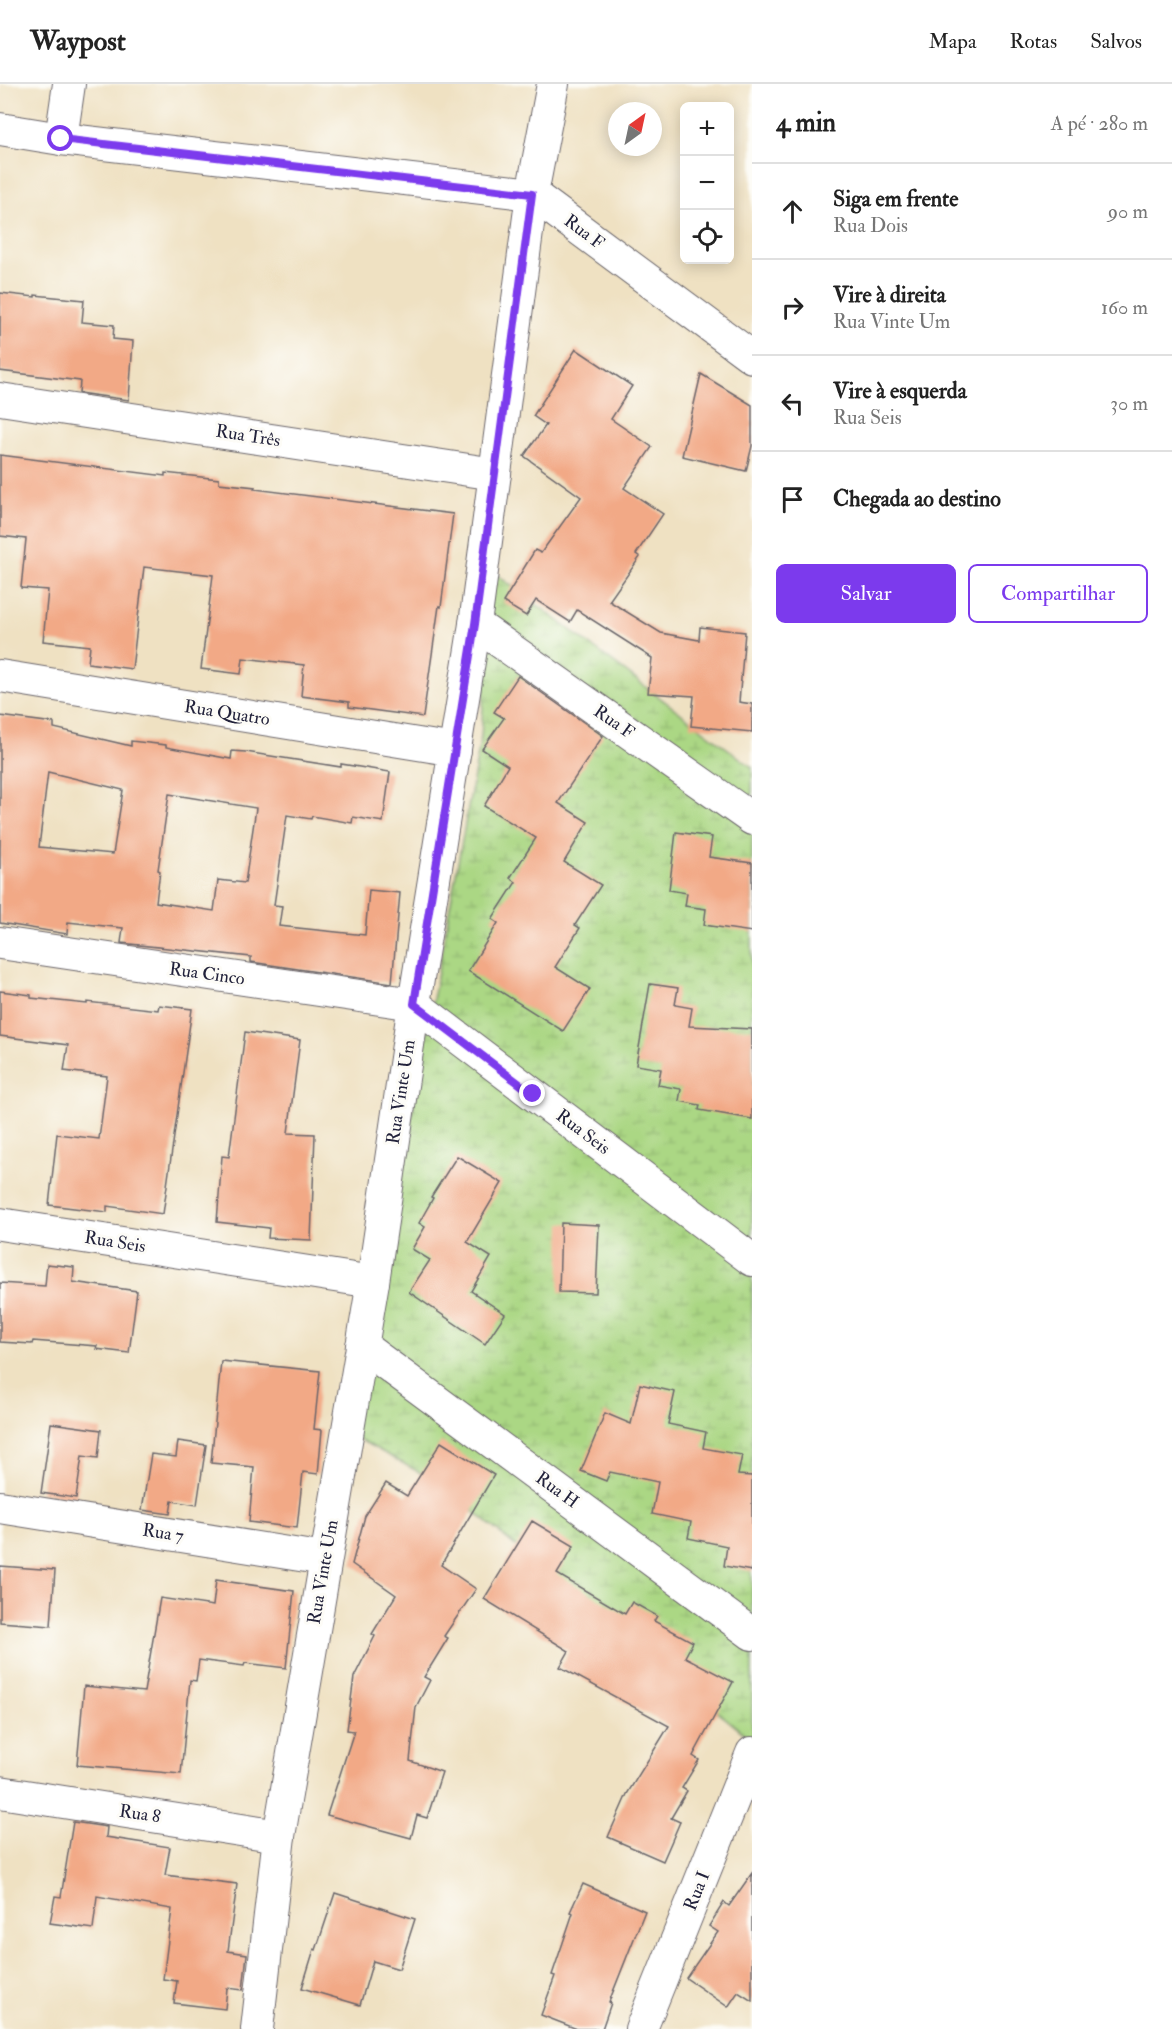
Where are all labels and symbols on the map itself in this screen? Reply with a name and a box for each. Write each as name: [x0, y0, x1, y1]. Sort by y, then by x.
north arrow: [608, 102, 662, 156]
route start: [47, 125, 73, 151]
street label: Rua F: [559, 209, 609, 255]
street label: Rua Três: [214, 420, 282, 452]
street label: Rua Quatro: [183, 695, 272, 731]
street label: Rua F: [589, 700, 639, 744]
street label: Rua Cinco: [168, 957, 247, 991]
street label: Rua Vinte Um: [381, 1038, 421, 1146]
route end: [519, 1080, 545, 1106]
street label: Rua Seis: [551, 1104, 615, 1160]
street label: Rua Seis: [83, 1226, 147, 1258]
street label: Rua H: [531, 1467, 583, 1513]
street label: Rua 7: [141, 1518, 185, 1548]
street label: Rua Vinte Um: [303, 1518, 343, 1626]
street label: Rua 8: [118, 1799, 162, 1829]
street label: Rua I: [679, 1868, 715, 1914]

